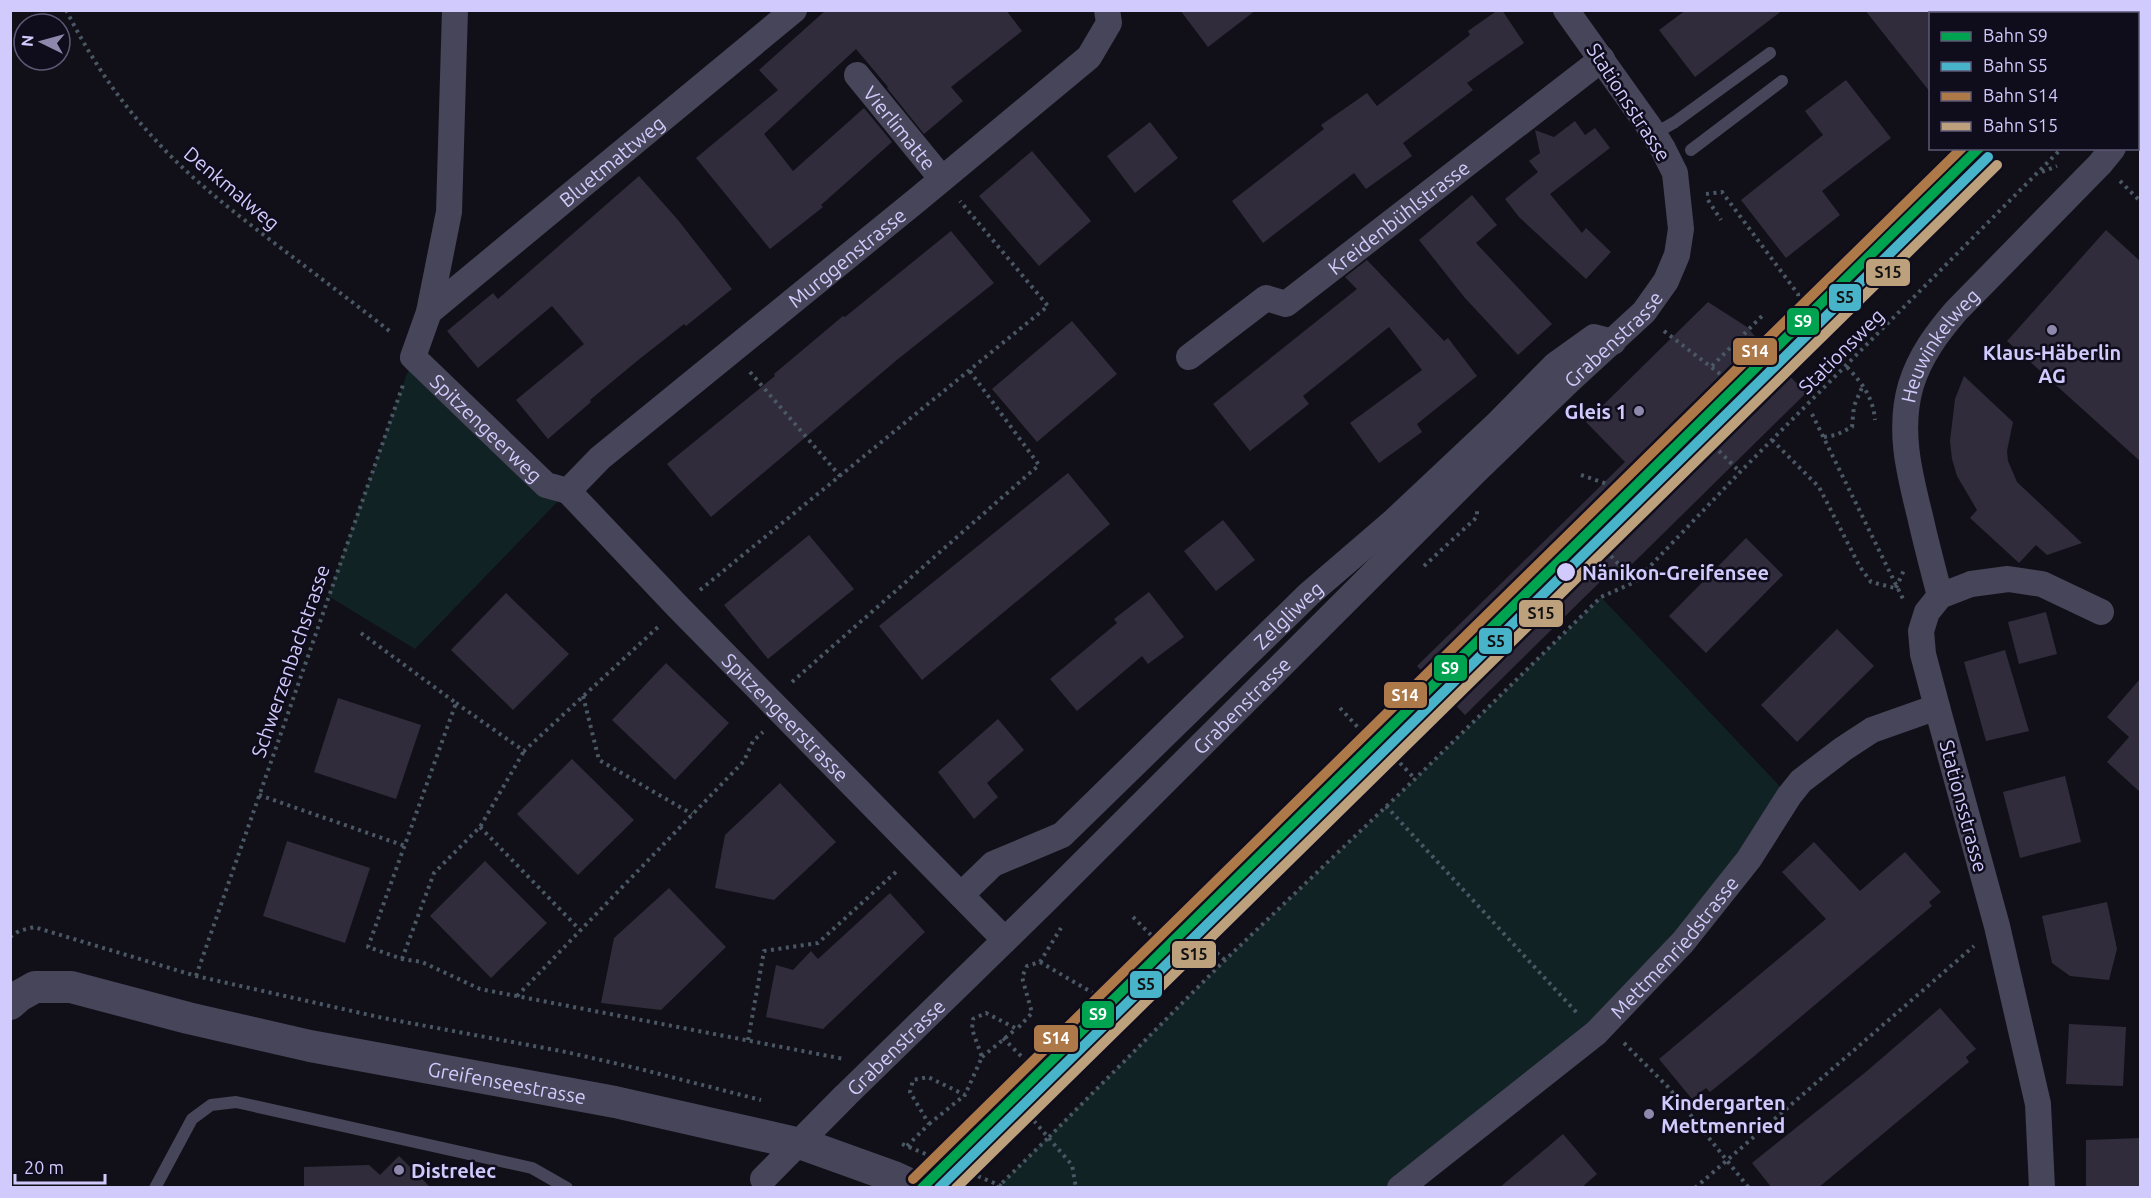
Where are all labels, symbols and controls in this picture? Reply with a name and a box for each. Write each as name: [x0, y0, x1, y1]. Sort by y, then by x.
north arrow: [12, 12, 72, 72]
legend: [1929, 12, 2139, 150]
text: Bahn S9: [1983, 25, 2048, 45]
text: N: [18, 34, 37, 47]
street label: Stationsstrasse: [1582, 39, 1676, 165]
text: Bahn S5: [1983, 55, 2048, 75]
street label: Vierlimatte: [859, 81, 941, 174]
text: Bahn S14: [1983, 85, 2058, 105]
street label: Bluetmattweg: [554, 111, 669, 211]
text: Bahn S15: [1983, 115, 2058, 135]
street label: Denkmalweg: [180, 141, 284, 235]
street label: Kreidenbühlstrasse: [1323, 155, 1474, 279]
street label: Murggenstrasse: [783, 203, 910, 312]
line badge: S15: [1865, 258, 1911, 287]
text: S15: [1874, 263, 1902, 281]
line badge: S5: [1828, 283, 1862, 312]
street label: Heuwinkelweg: [1896, 283, 1983, 405]
street label: Grabenstrasse: [1559, 286, 1667, 392]
text: S5: [1836, 288, 1854, 306]
street label: Stationsweg: [1794, 304, 1888, 398]
line badge: S9: [1786, 307, 1820, 336]
text: S9: [1794, 312, 1812, 330]
marker: Klaus-Häberlin AG: [2045, 323, 2059, 337]
line badge: S14: [1732, 337, 1778, 366]
place label: Klaus-Häberlin AG: [1983, 341, 2121, 387]
text: S14: [1741, 342, 1769, 360]
street label: Spitzengeerweg: [426, 369, 547, 487]
place label: Gleis 1: [1565, 400, 1627, 423]
marker: Gleis 1: [1632, 404, 1646, 418]
marker: Nänikon-Greifensee: [1555, 561, 1577, 583]
place label: Nänikon-Greifensee: [1582, 561, 1769, 584]
street label: Schwerzenbachstrasse: [246, 562, 334, 760]
street label: Zelgliweg: [1249, 576, 1327, 653]
line badge: S15: [1518, 599, 1564, 628]
text: S15: [1527, 604, 1555, 622]
line badge: S5: [1478, 627, 1513, 655]
text: S5: [1487, 632, 1505, 650]
street label: Spitzengeerstrasse: [718, 648, 854, 786]
street label: Grabenstrasse: [1188, 652, 1295, 759]
line badge: S9: [1433, 654, 1468, 682]
text: S9: [1441, 659, 1459, 677]
line badge: S14: [1383, 681, 1428, 709]
text: S14: [1391, 686, 1419, 704]
street label: Stationsstrasse: [1935, 737, 1993, 875]
street label: Mettmenriedstrasse: [1605, 871, 1743, 1023]
line badge: S15: [1171, 940, 1217, 969]
text: S15: [1180, 945, 1208, 963]
line badge: S5: [1129, 970, 1163, 999]
text: S5: [1137, 975, 1155, 993]
street label: Grabenstrasse: [842, 994, 949, 1100]
line badge: S9: [1081, 1000, 1115, 1029]
text: S9: [1089, 1005, 1107, 1023]
line badge: S14: [1033, 1024, 1079, 1053]
text: S14: [1042, 1029, 1070, 1047]
street label: Greifenseestrasse: [426, 1056, 588, 1108]
place label: Kindergarten Mettmenried: [1661, 1091, 1786, 1137]
marker: Kindergarten Mettmenried: [1642, 1107, 1656, 1121]
scale bar: [15, 1147, 105, 1185]
text: 20 m: [24, 1157, 64, 1177]
place label: Distrelec: [411, 1159, 496, 1182]
marker: Distrelec: [392, 1163, 406, 1177]

